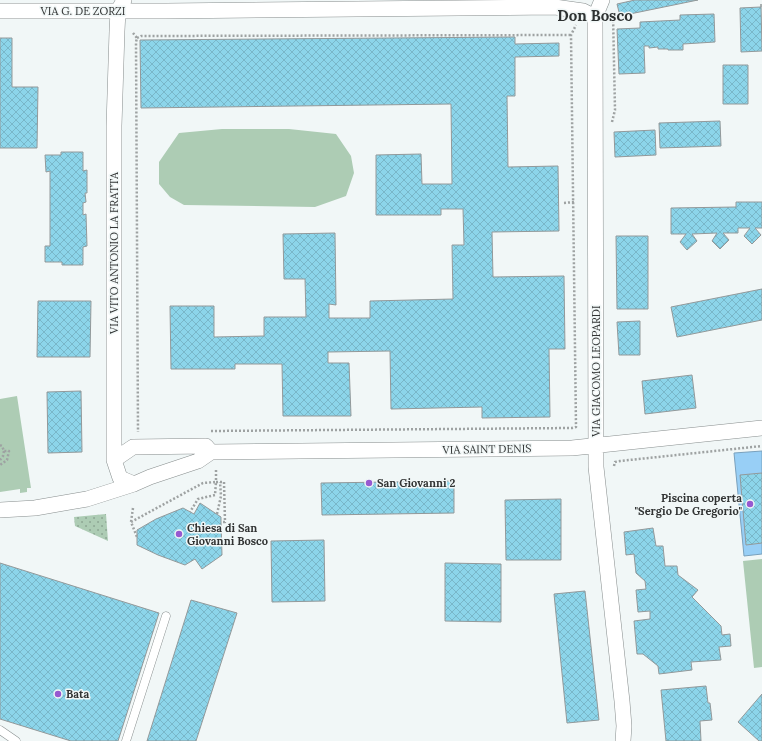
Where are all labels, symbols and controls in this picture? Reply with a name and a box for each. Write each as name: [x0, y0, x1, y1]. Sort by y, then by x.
street label: VIA G. DE ZORZI: [40, 4, 126, 18]
district label: Don Bosco: [557, 6, 633, 25]
street label: VIA VITO ANTONIO LA FRATTA: [107, 171, 121, 335]
street label: VIA GIACOMO LEOPARDI: [589, 305, 603, 438]
street label: VIA SAINT DENIS: [441, 441, 532, 457]
place label: San Giovanni 2: [377, 476, 455, 490]
marker: San Giovanni 2: [364, 478, 374, 488]
place label: Piscina coperta "Sergio De Gregorio": [634, 491, 742, 518]
marker: Piscina coperta "Sergio De Gregorio": [745, 499, 755, 509]
place label: Chiesa di San Giovanni Bosco: [187, 521, 268, 548]
marker: Chiesa di San Giovanni Bosco: [174, 529, 184, 539]
place label: Bata: [66, 687, 90, 701]
marker: Bata: [53, 689, 63, 699]

